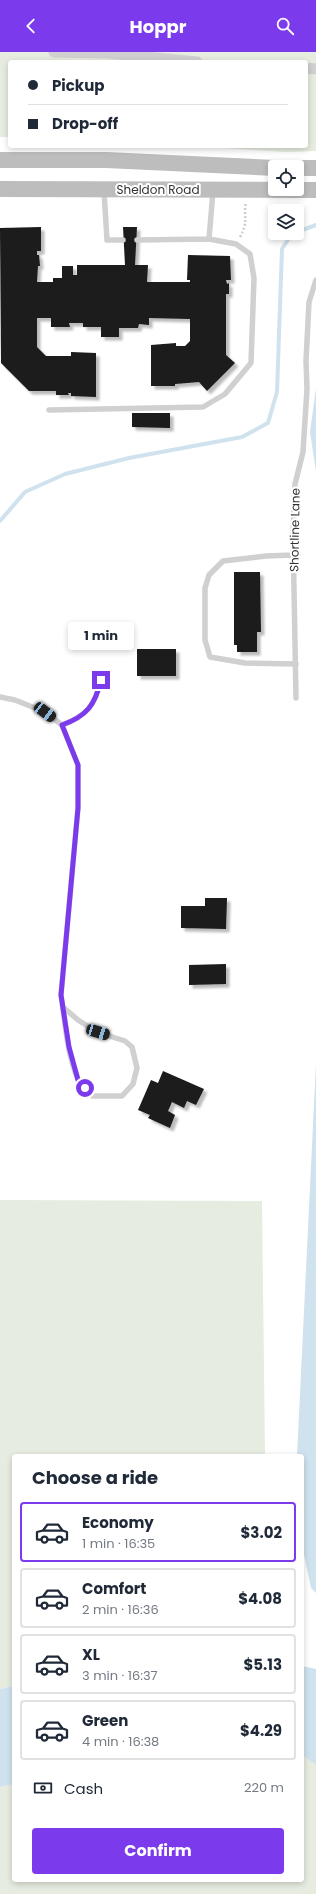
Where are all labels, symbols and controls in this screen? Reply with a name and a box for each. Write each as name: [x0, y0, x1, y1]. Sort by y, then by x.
text: Hoppr: [130, 14, 186, 39]
icon: back: [20, 15, 42, 37]
icon: search: [274, 15, 296, 37]
text: Pickup: [52, 75, 104, 96]
text: Drop-off: [52, 113, 118, 134]
map controls: [268, 160, 304, 240]
button: locate: [268, 160, 304, 196]
street label: Sheldon Road: [117, 181, 200, 198]
button: layers: [268, 204, 304, 240]
street label: Shortline Lane: [285, 488, 304, 572]
callout: 1 min: [68, 622, 134, 650]
text: 1 min: [84, 626, 118, 645]
route end: [92, 671, 110, 689]
car: [32, 700, 58, 724]
car: [85, 1023, 111, 1041]
route start: [76, 1079, 94, 1097]
text: Choose a ride: [32, 1465, 158, 1490]
text: Economy: [82, 1512, 154, 1533]
icon: car: [34, 1514, 70, 1550]
text: $3.02: [240, 1522, 282, 1543]
text: 1 min · 16:35: [82, 1534, 155, 1553]
text: Comfort: [82, 1578, 146, 1599]
icon: car: [34, 1580, 70, 1616]
text: $4.08: [238, 1588, 282, 1609]
text: 2 min · 16:36: [82, 1600, 159, 1619]
text: XL: [82, 1644, 100, 1665]
icon: car: [34, 1646, 70, 1682]
text: $5.13: [243, 1654, 282, 1675]
text: 3 min · 16:37: [82, 1666, 158, 1685]
text: Green: [82, 1710, 128, 1731]
icon: car: [34, 1712, 70, 1748]
text: $4.29: [240, 1720, 282, 1741]
text: 4 min · 16:38: [82, 1732, 159, 1751]
icon: cash: [32, 1777, 54, 1799]
text: Cash: [64, 1778, 103, 1799]
text: 220 m: [244, 1778, 284, 1797]
button: Confirm: [32, 1828, 284, 1874]

